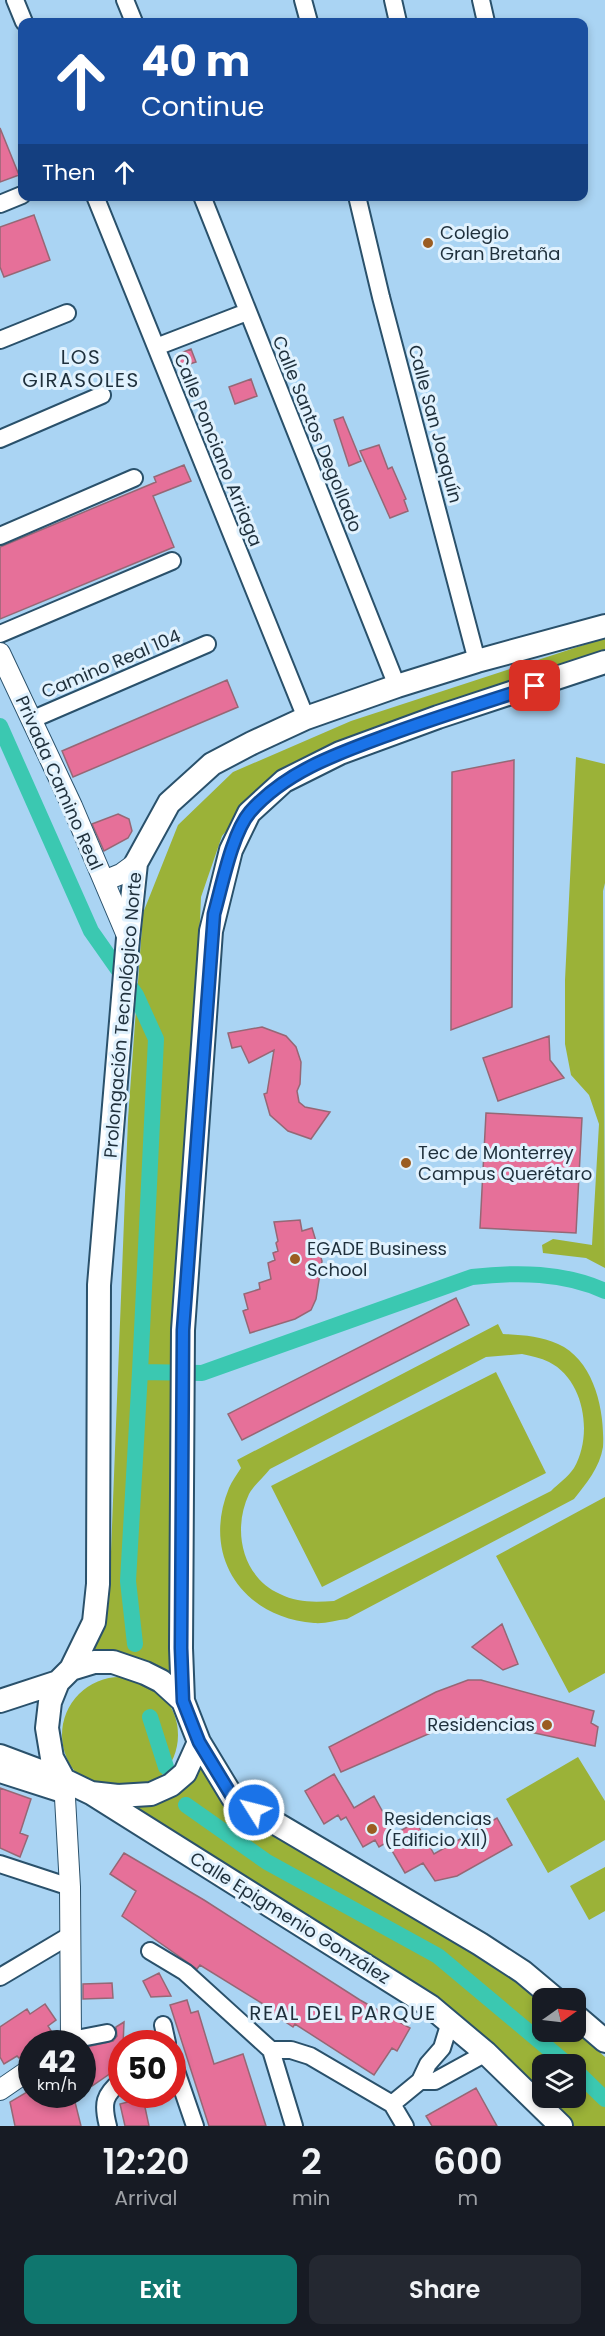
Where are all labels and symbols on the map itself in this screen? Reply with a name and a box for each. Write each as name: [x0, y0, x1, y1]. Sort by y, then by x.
place label: Colegio Gran Bretaña: [440, 220, 561, 266]
marker: Colegio Gran Bretaña: [421, 236, 435, 250]
street label: Calle Santos Degollado: [267, 332, 368, 536]
street label: Calle San Joaquín: [402, 342, 469, 506]
district label: LOS GIRASOLES: [22, 343, 140, 394]
street label: Calle Ponciano Arriaga: [168, 350, 269, 550]
street label: Camino Real 104: [37, 623, 184, 704]
pin: [509, 660, 560, 711]
street label: Privada Camino Real: [10, 692, 109, 874]
street label: Prolongación Tecnológico Norte: [98, 871, 147, 1159]
place label: Tec de Monterrey Campus Querétaro: [418, 1140, 592, 1186]
marker: Tec de Monterrey Campus Querétaro: [399, 1156, 413, 1170]
place label: EGADE Business School: [307, 1236, 447, 1282]
marker: EGADE Business School: [288, 1252, 302, 1266]
place label: Residencias: [427, 1712, 535, 1737]
marker: Residencias: [540, 1718, 554, 1732]
position arrow: [222, 1778, 286, 1842]
place label: Residencias (Edificio XII): [384, 1806, 492, 1852]
marker: Residencias (Edificio XII): [365, 1822, 379, 1836]
street label: Calle Epigmenio González: [185, 1845, 395, 1990]
north arrow: [532, 1988, 586, 2042]
district label: REAL DEL PARQUE: [249, 1999, 437, 2027]
speed limit sign: 50: [108, 2030, 186, 2108]

